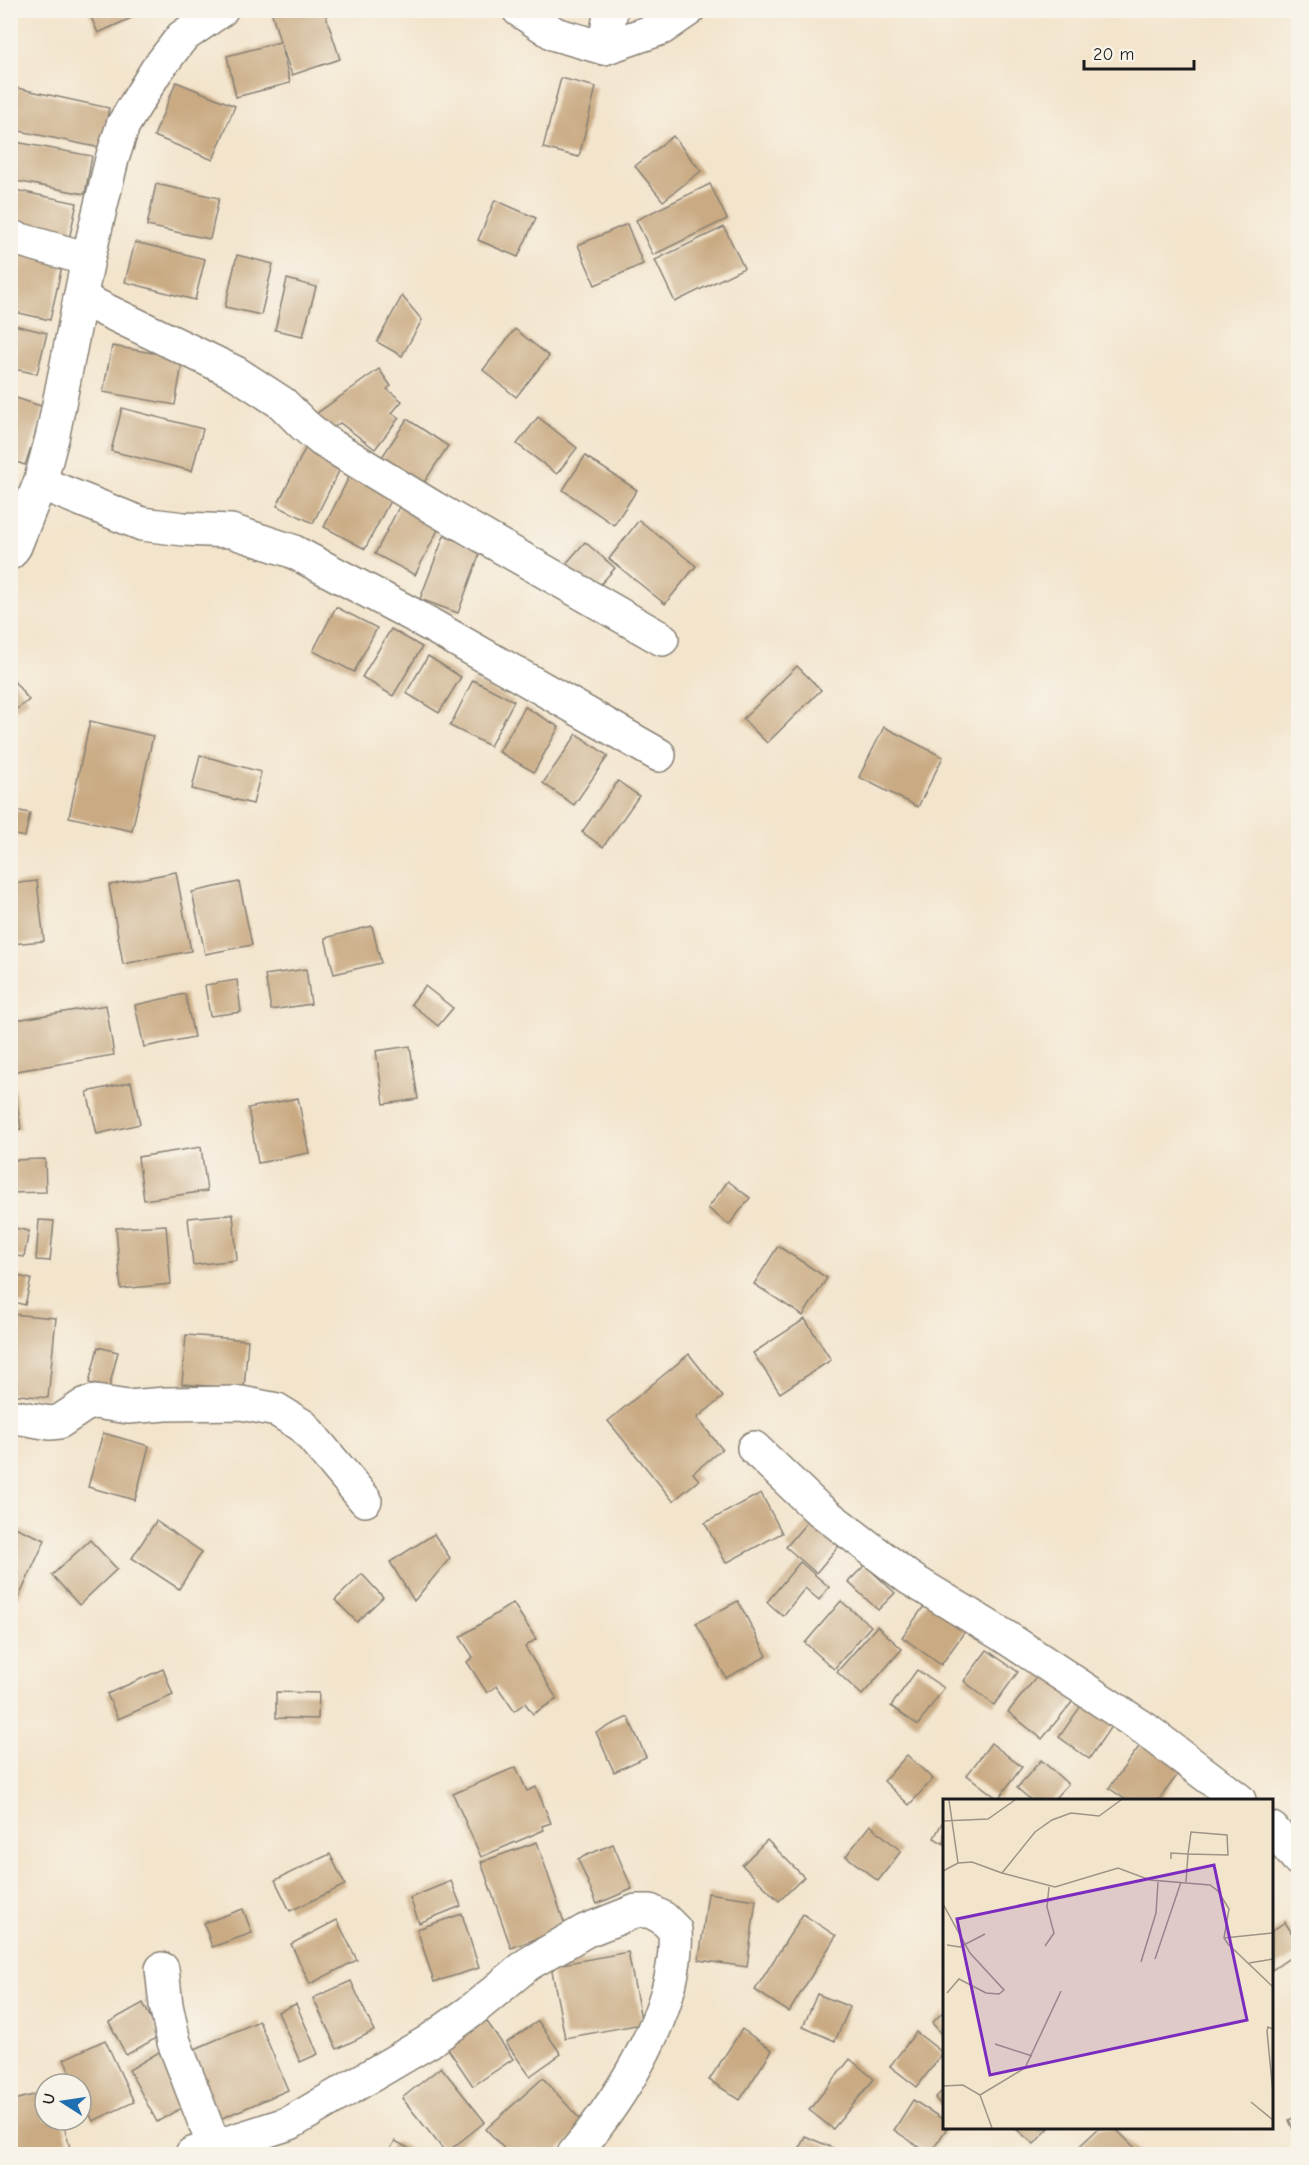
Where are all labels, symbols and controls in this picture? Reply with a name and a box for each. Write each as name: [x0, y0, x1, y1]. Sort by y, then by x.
scale bar: [1084, 33, 1194, 71]
text: 20 m: [1093, 44, 1134, 65]
inset map: [943, 1799, 1273, 2129]
north arrow: [33, 2072, 93, 2132]
text: U: [39, 2092, 59, 2106]

